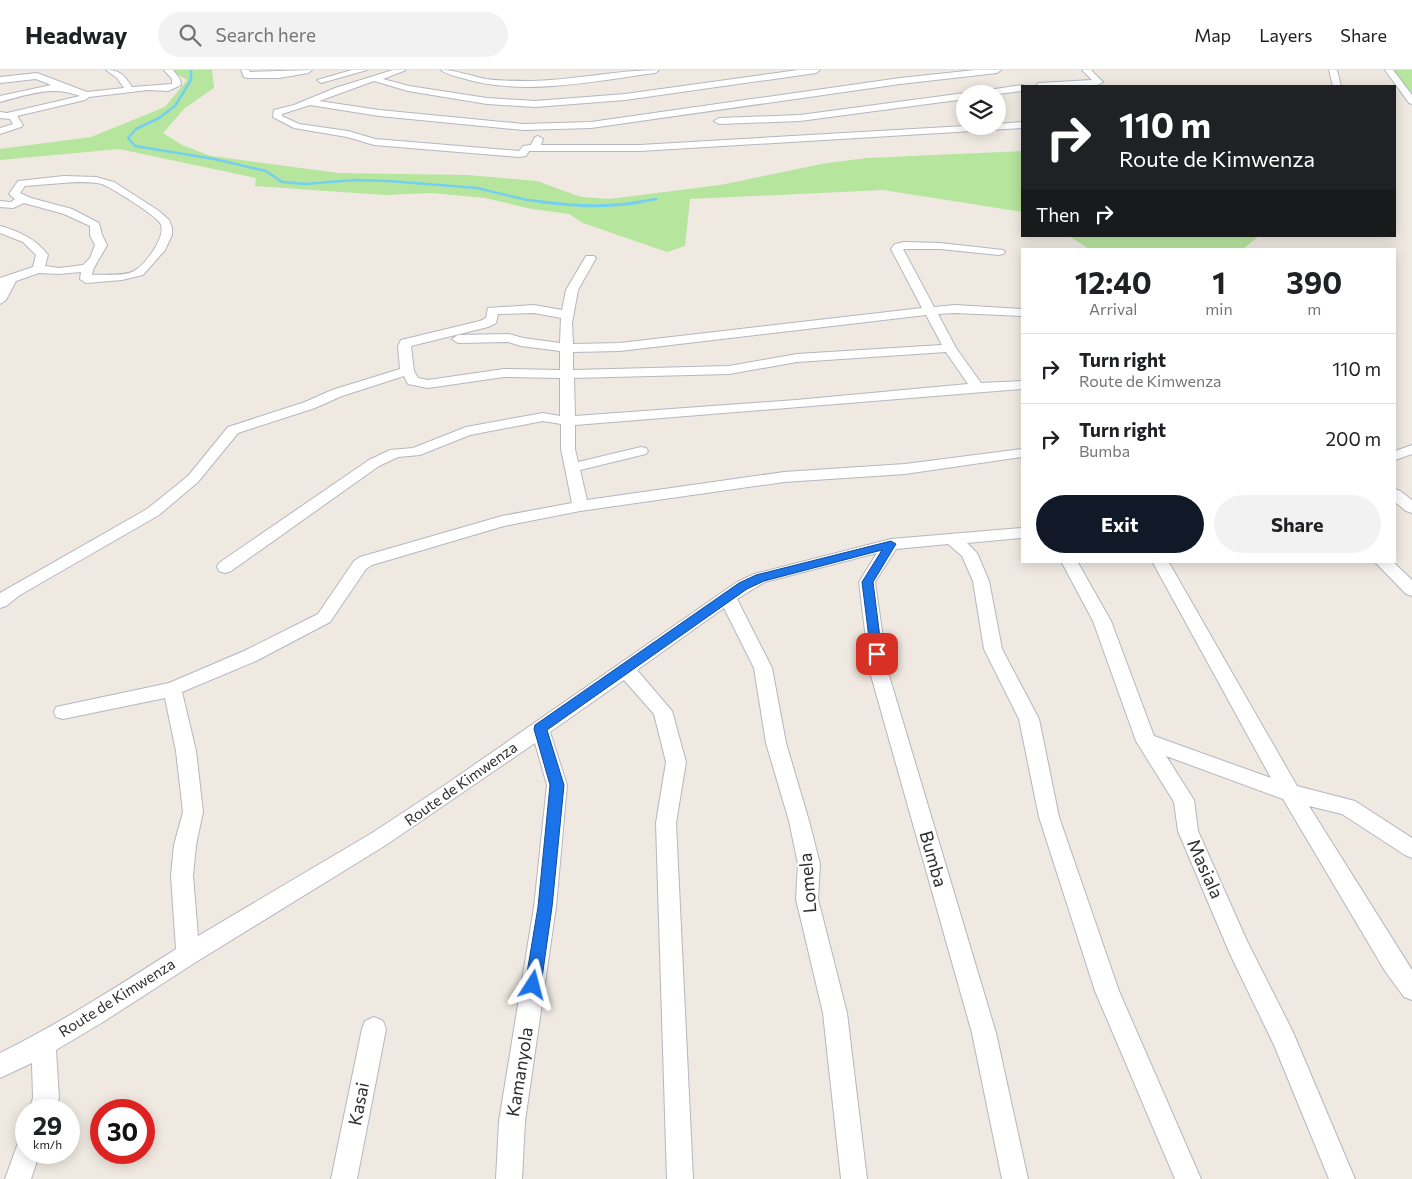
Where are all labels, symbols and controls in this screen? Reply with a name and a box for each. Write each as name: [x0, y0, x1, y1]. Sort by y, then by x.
search box: [158, 12, 508, 57]
text: Headway: [25, 20, 128, 49]
icon: search: [176, 21, 204, 49]
text: Search here: [216, 23, 316, 46]
text: Map: [1194, 24, 1231, 46]
text: Layers: [1259, 24, 1312, 46]
text: Share: [1340, 24, 1387, 46]
map controls: [956, 85, 1006, 135]
button: layers: [956, 85, 1006, 135]
text: 110 m: [1119, 102, 1211, 145]
icon: right: [1036, 105, 1101, 170]
text: Route de Kimwenza: [1119, 145, 1315, 172]
icon: right: [1090, 200, 1118, 228]
text: Then: [1036, 203, 1080, 226]
text: 12:40: [1075, 263, 1152, 300]
text: 1: [1212, 263, 1226, 300]
text: 390: [1286, 263, 1342, 300]
text: Arrival: [1089, 299, 1137, 318]
text: min: [1205, 299, 1233, 318]
text: m: [1307, 299, 1321, 318]
text: Turn right: [1079, 348, 1166, 371]
icon: right: [1036, 355, 1064, 383]
text: 110 m: [1332, 357, 1381, 380]
text: Route de Kimwenza: [1079, 371, 1221, 390]
text: Turn right: [1079, 418, 1166, 441]
icon: right: [1036, 425, 1064, 453]
text: 200 m: [1326, 427, 1381, 450]
text: Bumba: [1079, 441, 1130, 460]
button: Exit: [1036, 495, 1204, 553]
button: Share: [1214, 495, 1381, 553]
pin: [856, 633, 898, 675]
icon: arrive: [863, 640, 891, 668]
street label: Route de Kimwenza: [401, 738, 520, 829]
street label: Bumba: [915, 828, 952, 889]
street label: Masiala: [1183, 835, 1229, 902]
street label: Lomela: [793, 852, 821, 914]
street label: Route de Kimwenza: [55, 954, 178, 1040]
position arrow: [506, 958, 558, 1010]
street label: Kamanyola: [501, 1025, 537, 1118]
street label: Kasai: [343, 1080, 373, 1127]
speed limit sign: 30: [90, 1099, 155, 1164]
text: 29: [33, 1110, 62, 1140]
text: km/h: [33, 1137, 62, 1151]

